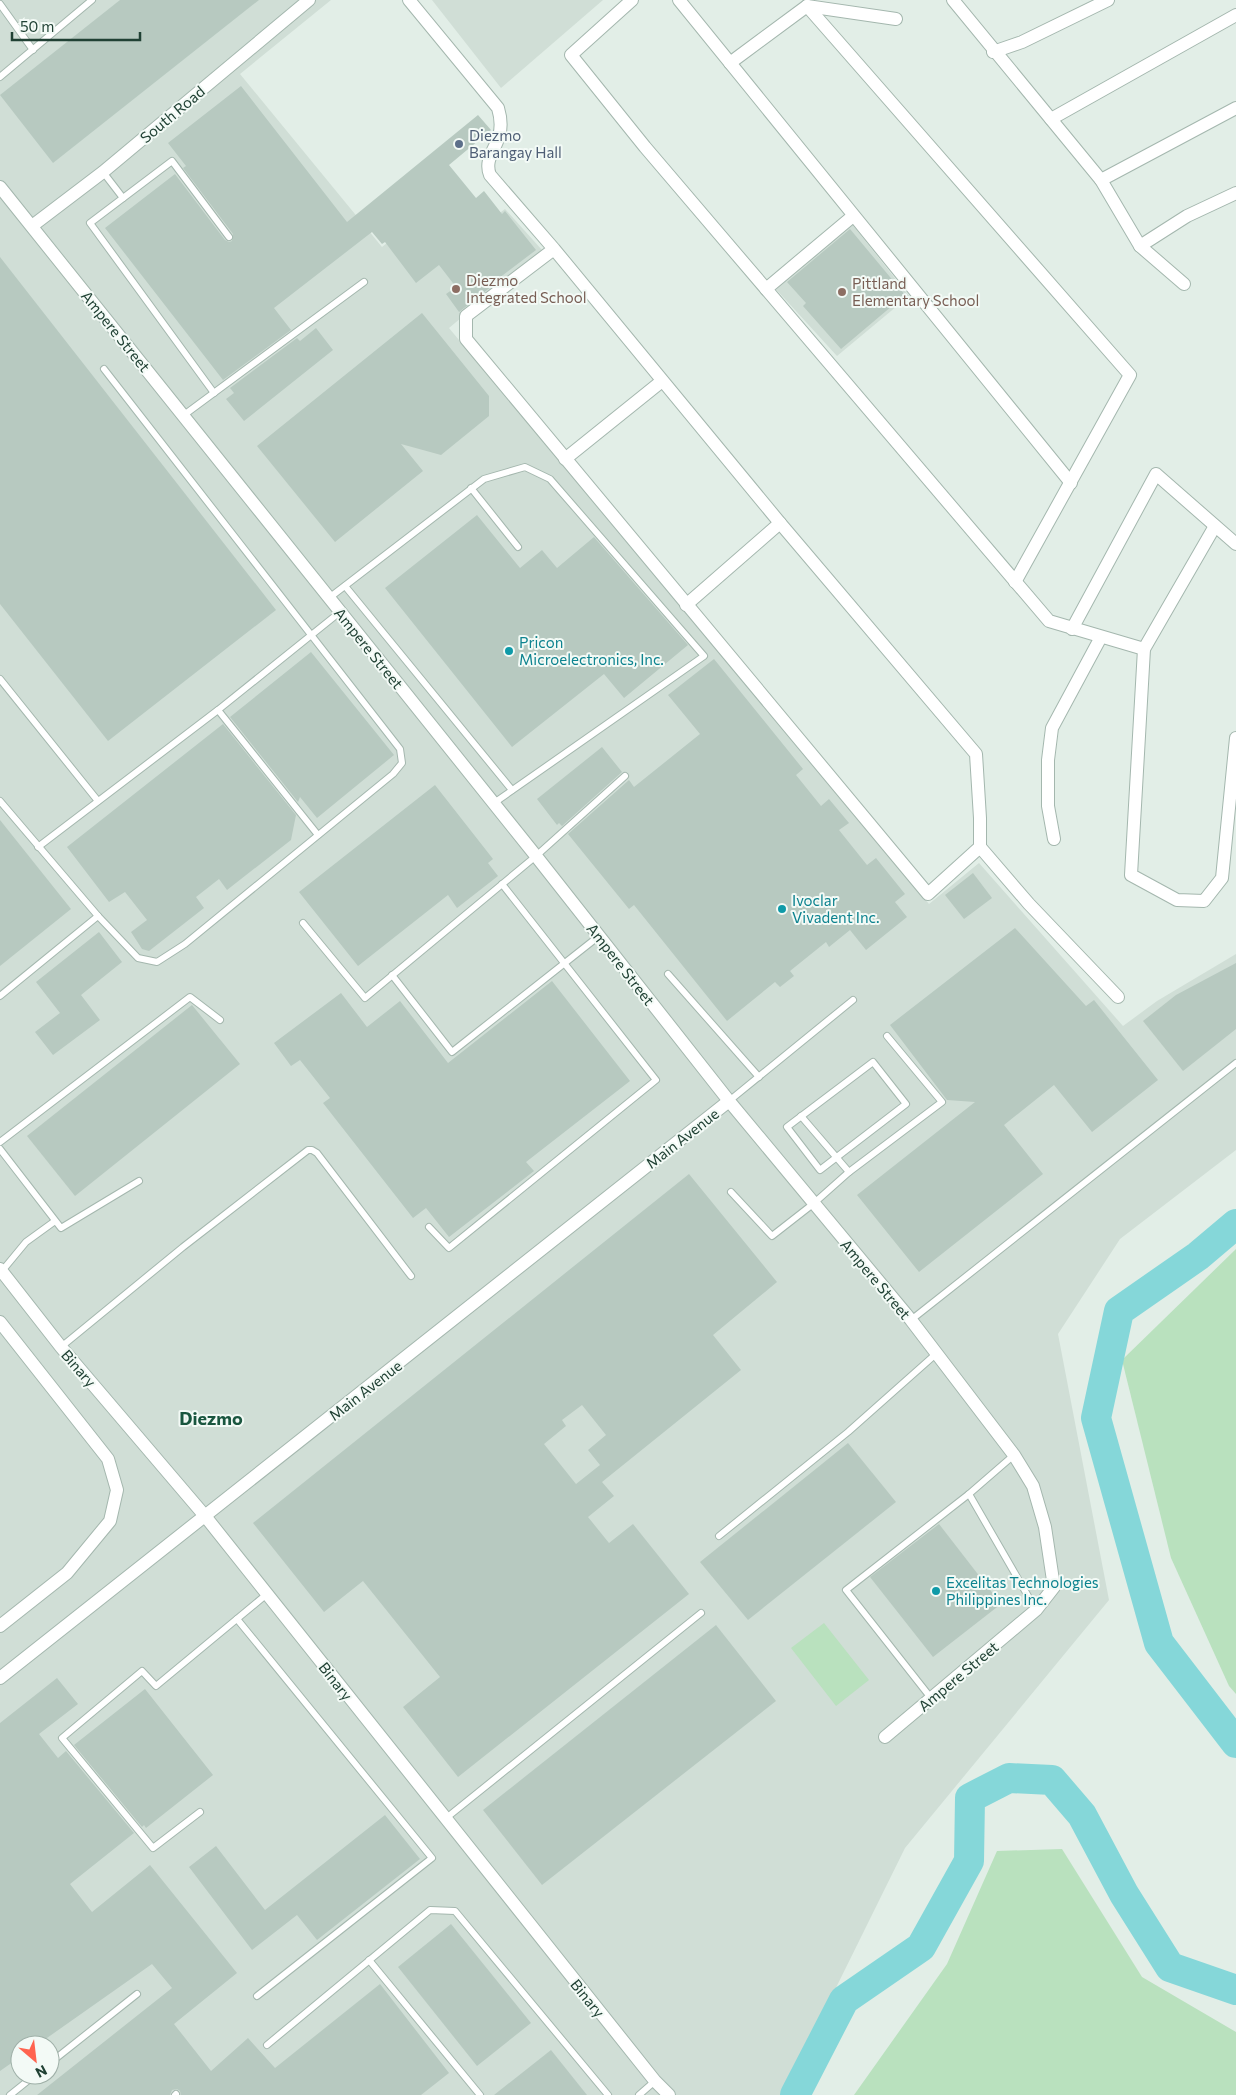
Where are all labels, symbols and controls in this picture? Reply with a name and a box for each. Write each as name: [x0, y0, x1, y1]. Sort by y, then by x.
scale bar: [12, 10, 140, 42]
text: 50 m: [20, 17, 54, 35]
street label: South Road: [136, 82, 208, 146]
place label: Diezmo Barangay Hall: [469, 126, 562, 161]
marker: Diezmo Barangay Hall: [453, 138, 465, 150]
place label: Diezmo Integrated School: [466, 271, 587, 306]
place label: Pittland Elementary School: [852, 274, 979, 309]
marker: Diezmo Integrated School: [450, 283, 462, 295]
marker: Pittland Elementary School: [836, 286, 848, 298]
street label: Ampere Street: [78, 287, 154, 375]
street label: Ampere Street: [331, 604, 407, 692]
place label: Pricon Microelectronics, Inc.: [519, 633, 664, 668]
marker: Pricon Microelectronics, Inc.: [503, 645, 515, 657]
place label: Ivoclar Vivadent Inc.: [792, 891, 879, 926]
marker: Ivoclar Vivadent Inc.: [776, 903, 788, 915]
street label: Ampere Street: [583, 919, 659, 1009]
street label: Main Avenue: [642, 1104, 722, 1172]
street label: Ampere Street: [837, 1235, 915, 1323]
street label: Binary: [58, 1346, 100, 1391]
street label: Main Avenue: [325, 1356, 405, 1424]
district label: Diezmo: [179, 1407, 243, 1429]
place label: Excelitas Technologies Philippines Inc.: [946, 1573, 1099, 1608]
marker: Excelitas Technologies Philippines Inc.: [930, 1585, 942, 1597]
street label: Ampere Street: [914, 1637, 1002, 1715]
street label: Binary: [315, 1658, 357, 1704]
street label: Binary: [567, 1975, 609, 2021]
north arrow: [10, 2035, 60, 2085]
text: N: [33, 2062, 50, 2082]

